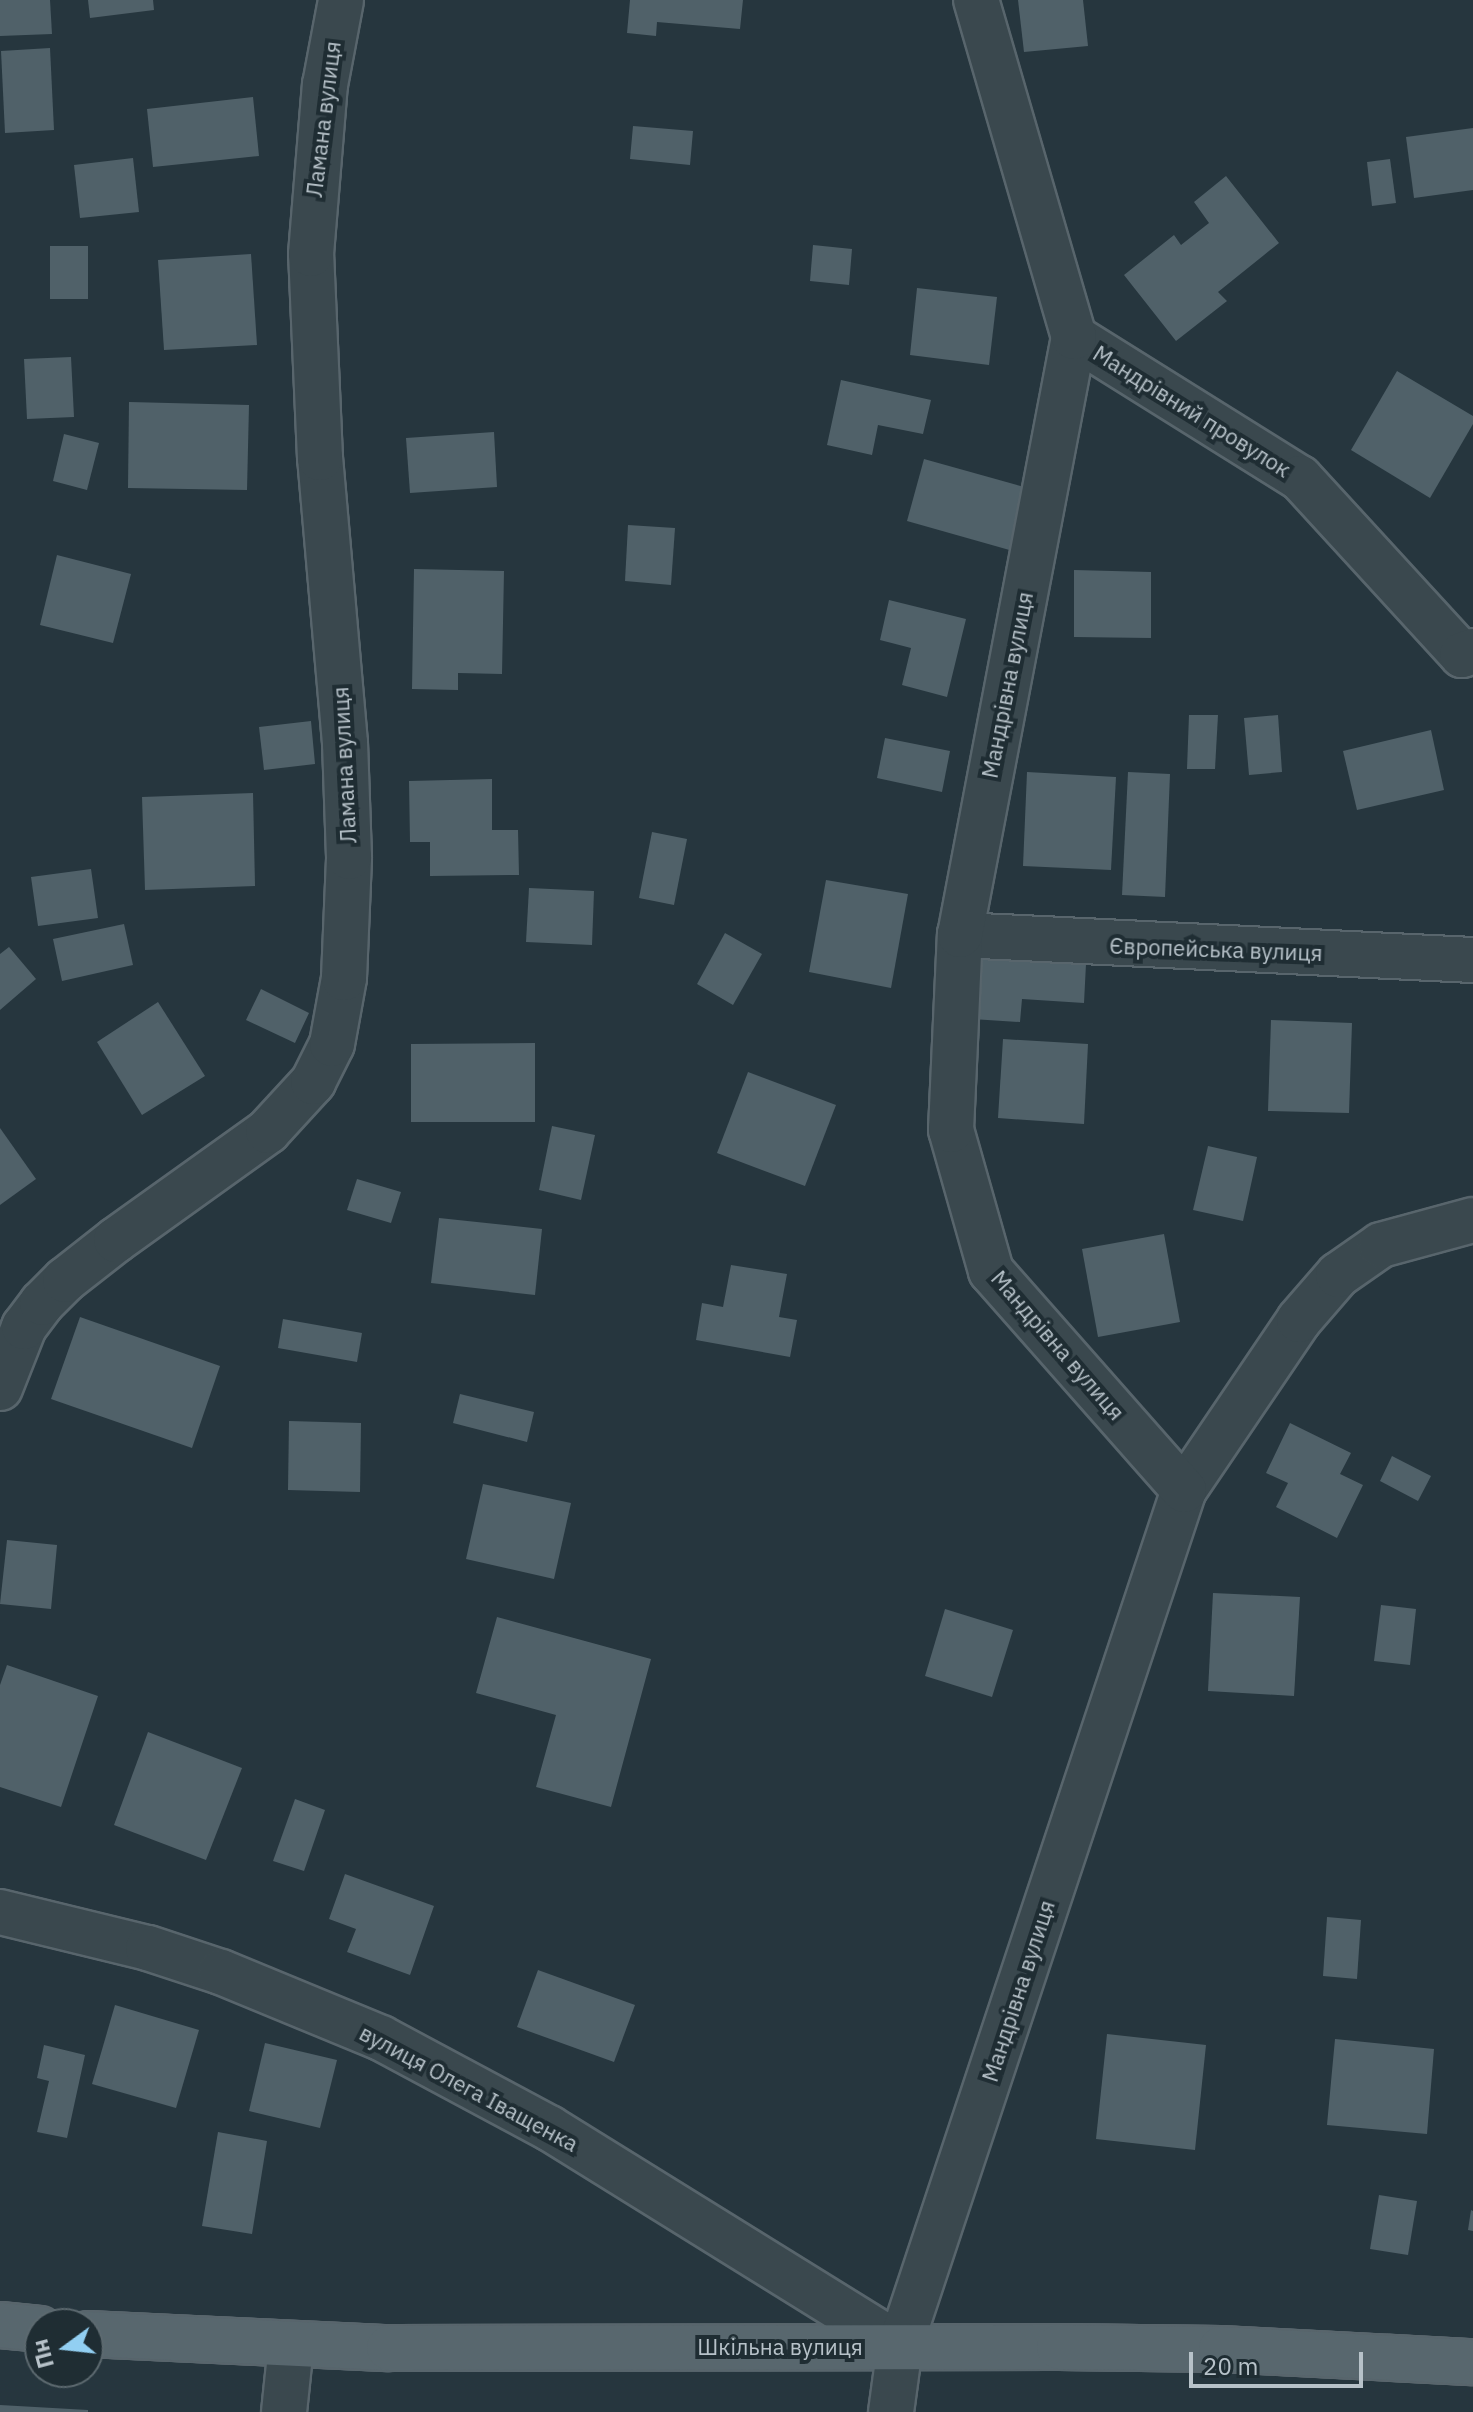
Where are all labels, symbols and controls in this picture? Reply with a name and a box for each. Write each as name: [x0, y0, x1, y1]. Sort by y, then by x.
street label: Ламана вулиця: [300, 40, 346, 198]
street label: Мандрівний провулок: [1089, 340, 1295, 482]
street label: Мандрівна вулиця: [976, 590, 1038, 780]
street label: Ламана вулиця: [327, 686, 361, 844]
street label: Європейська вулиця: [1109, 932, 1323, 966]
street label: Мандрівна вулиця: [986, 1265, 1130, 1425]
street label: Мандрівна вулиця: [976, 1897, 1060, 2085]
street label: вулиця Олега Іващенка: [355, 2019, 583, 2157]
north arrow: [24, 2308, 104, 2388]
street label: Шкільна вулиця: [697, 2334, 863, 2360]
text: Пн: [24, 2336, 60, 2372]
scale bar: [1193, 2336, 1367, 2386]
text: 20 m: [1203, 2350, 1258, 2382]

